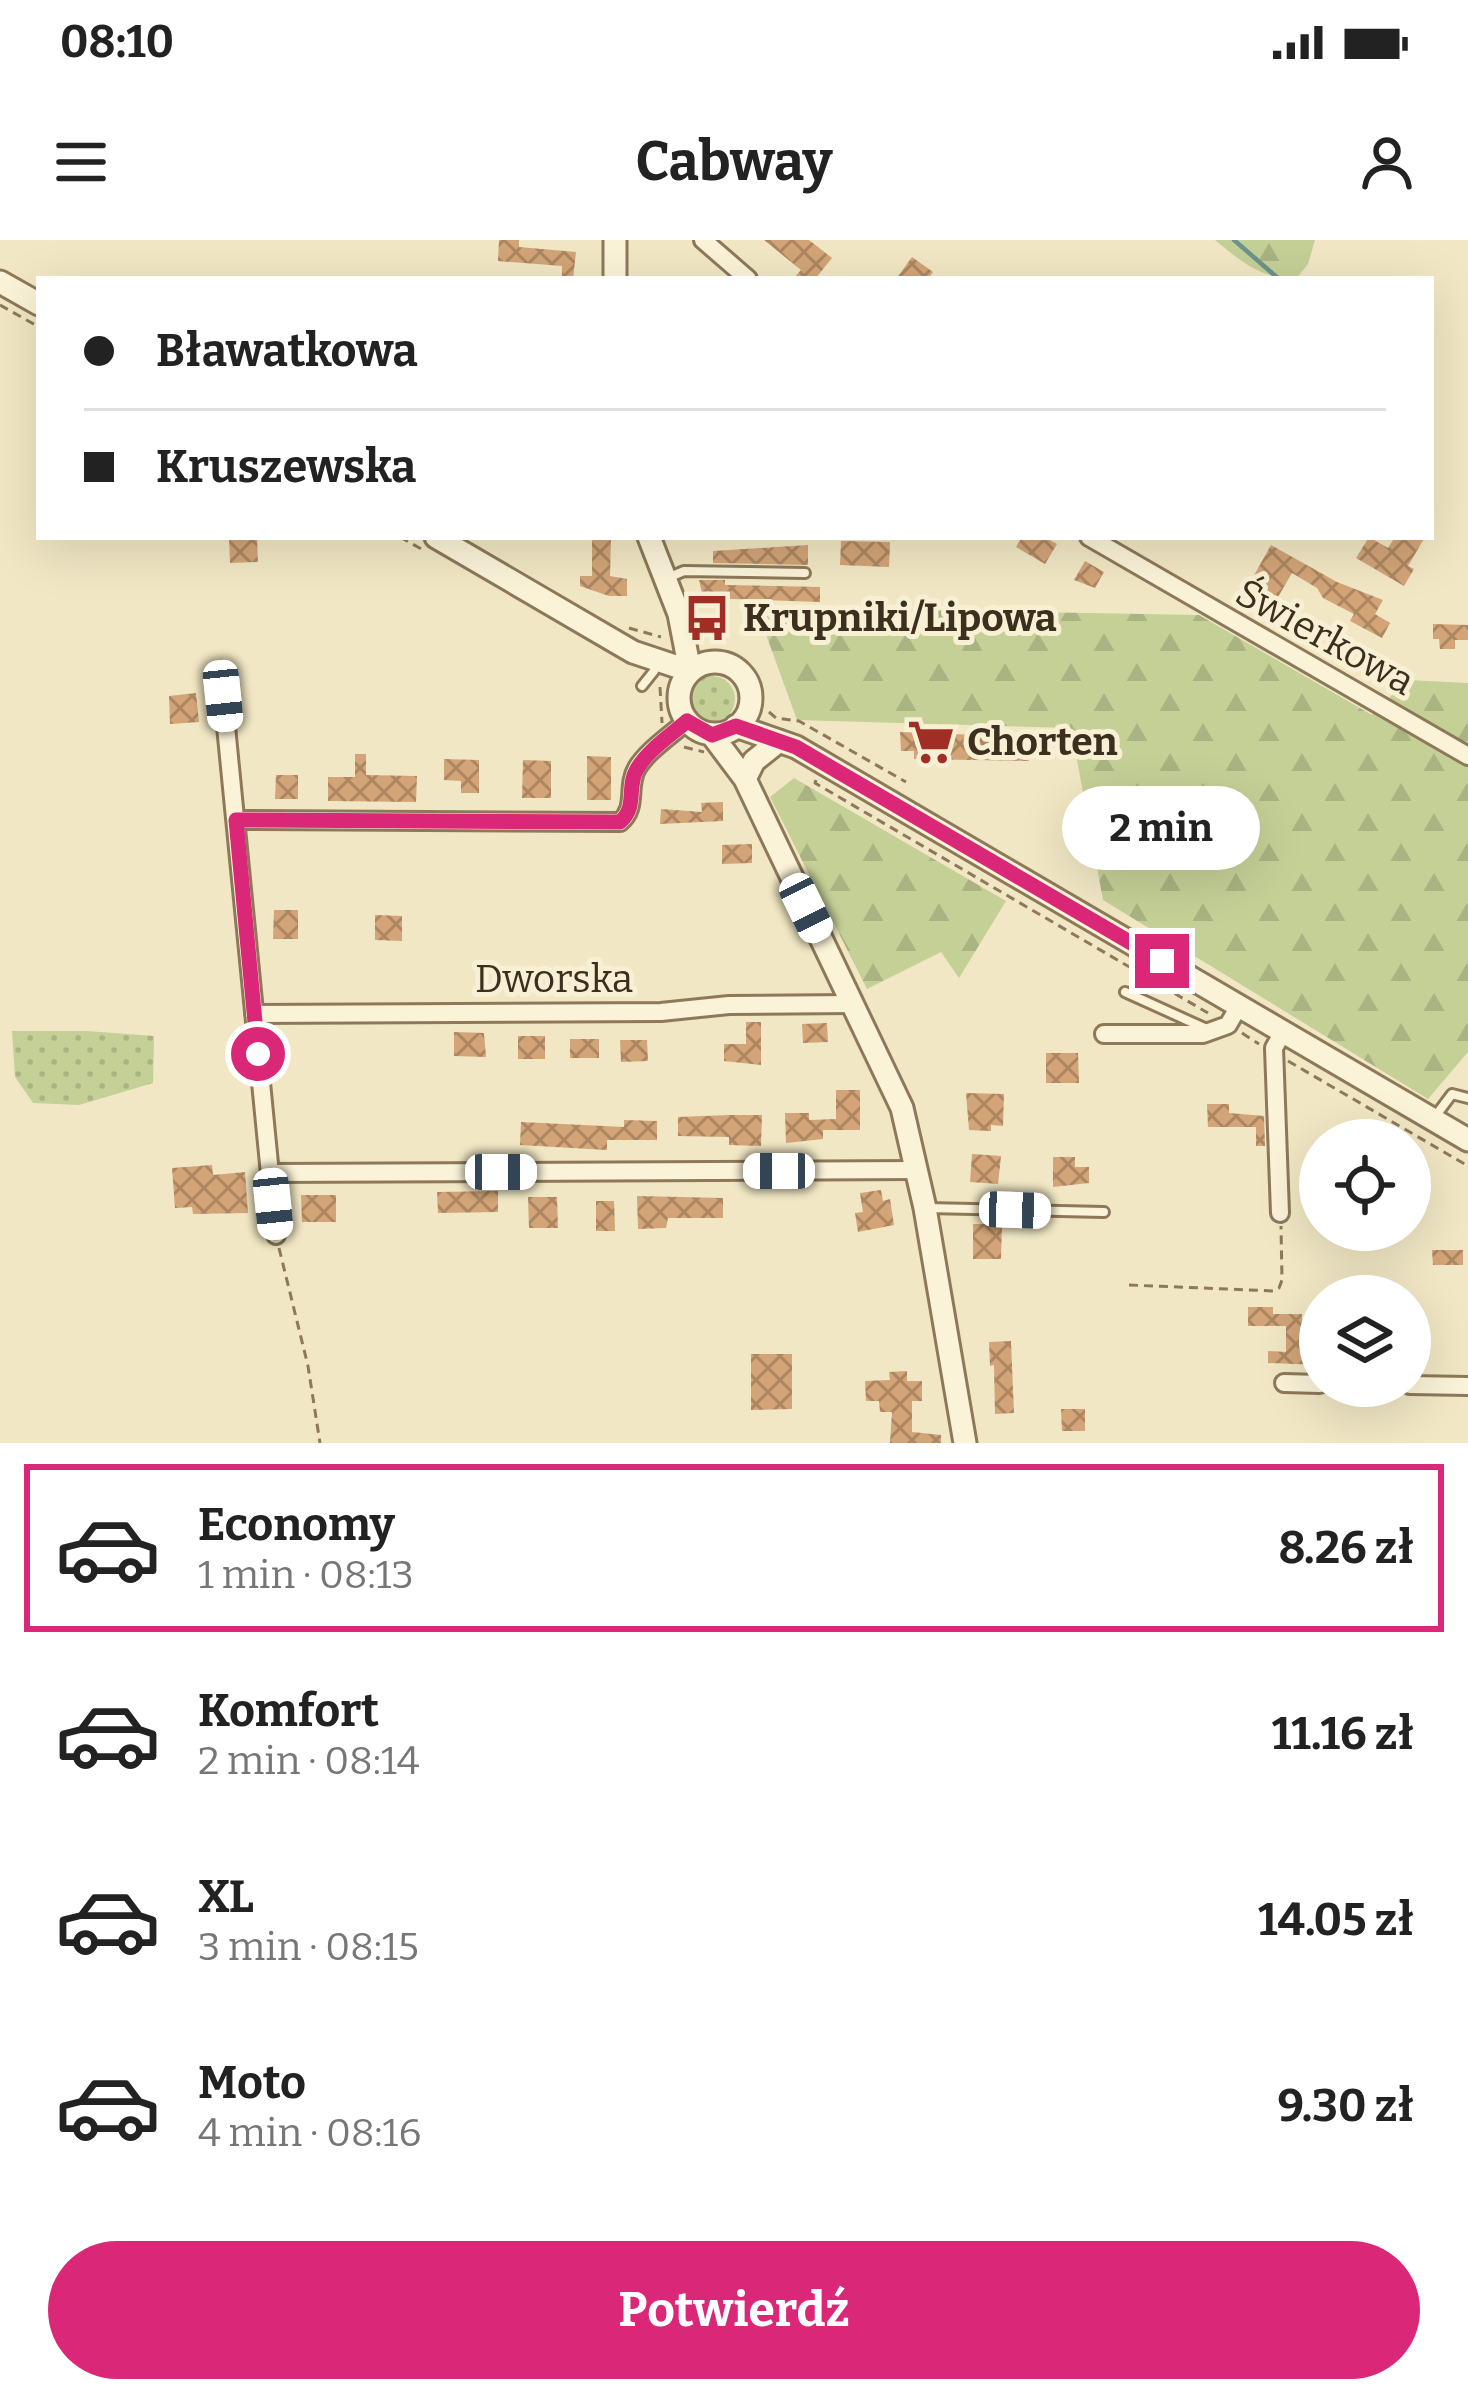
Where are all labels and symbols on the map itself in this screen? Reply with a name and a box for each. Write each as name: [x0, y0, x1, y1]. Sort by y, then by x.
street label: Świerkowa: [1228, 569, 1422, 705]
bus stop icon: Krupniki/Lipowa: [682, 593, 732, 643]
place label: Krupniki/Lipowa: [743, 595, 1057, 641]
car: [201, 658, 245, 734]
supermarket icon: Chorten: [906, 717, 956, 767]
place label: Chorten: [967, 719, 1118, 765]
callout: 2 min: [1063, 787, 1261, 871]
car: [774, 868, 838, 948]
route end: [1135, 934, 1189, 988]
street label: Dworska: [475, 956, 633, 1002]
route start: [231, 1027, 285, 1081]
car: [743, 1153, 815, 1189]
car: [465, 1154, 537, 1190]
car: [251, 1166, 295, 1242]
car: [978, 1191, 1052, 1229]

